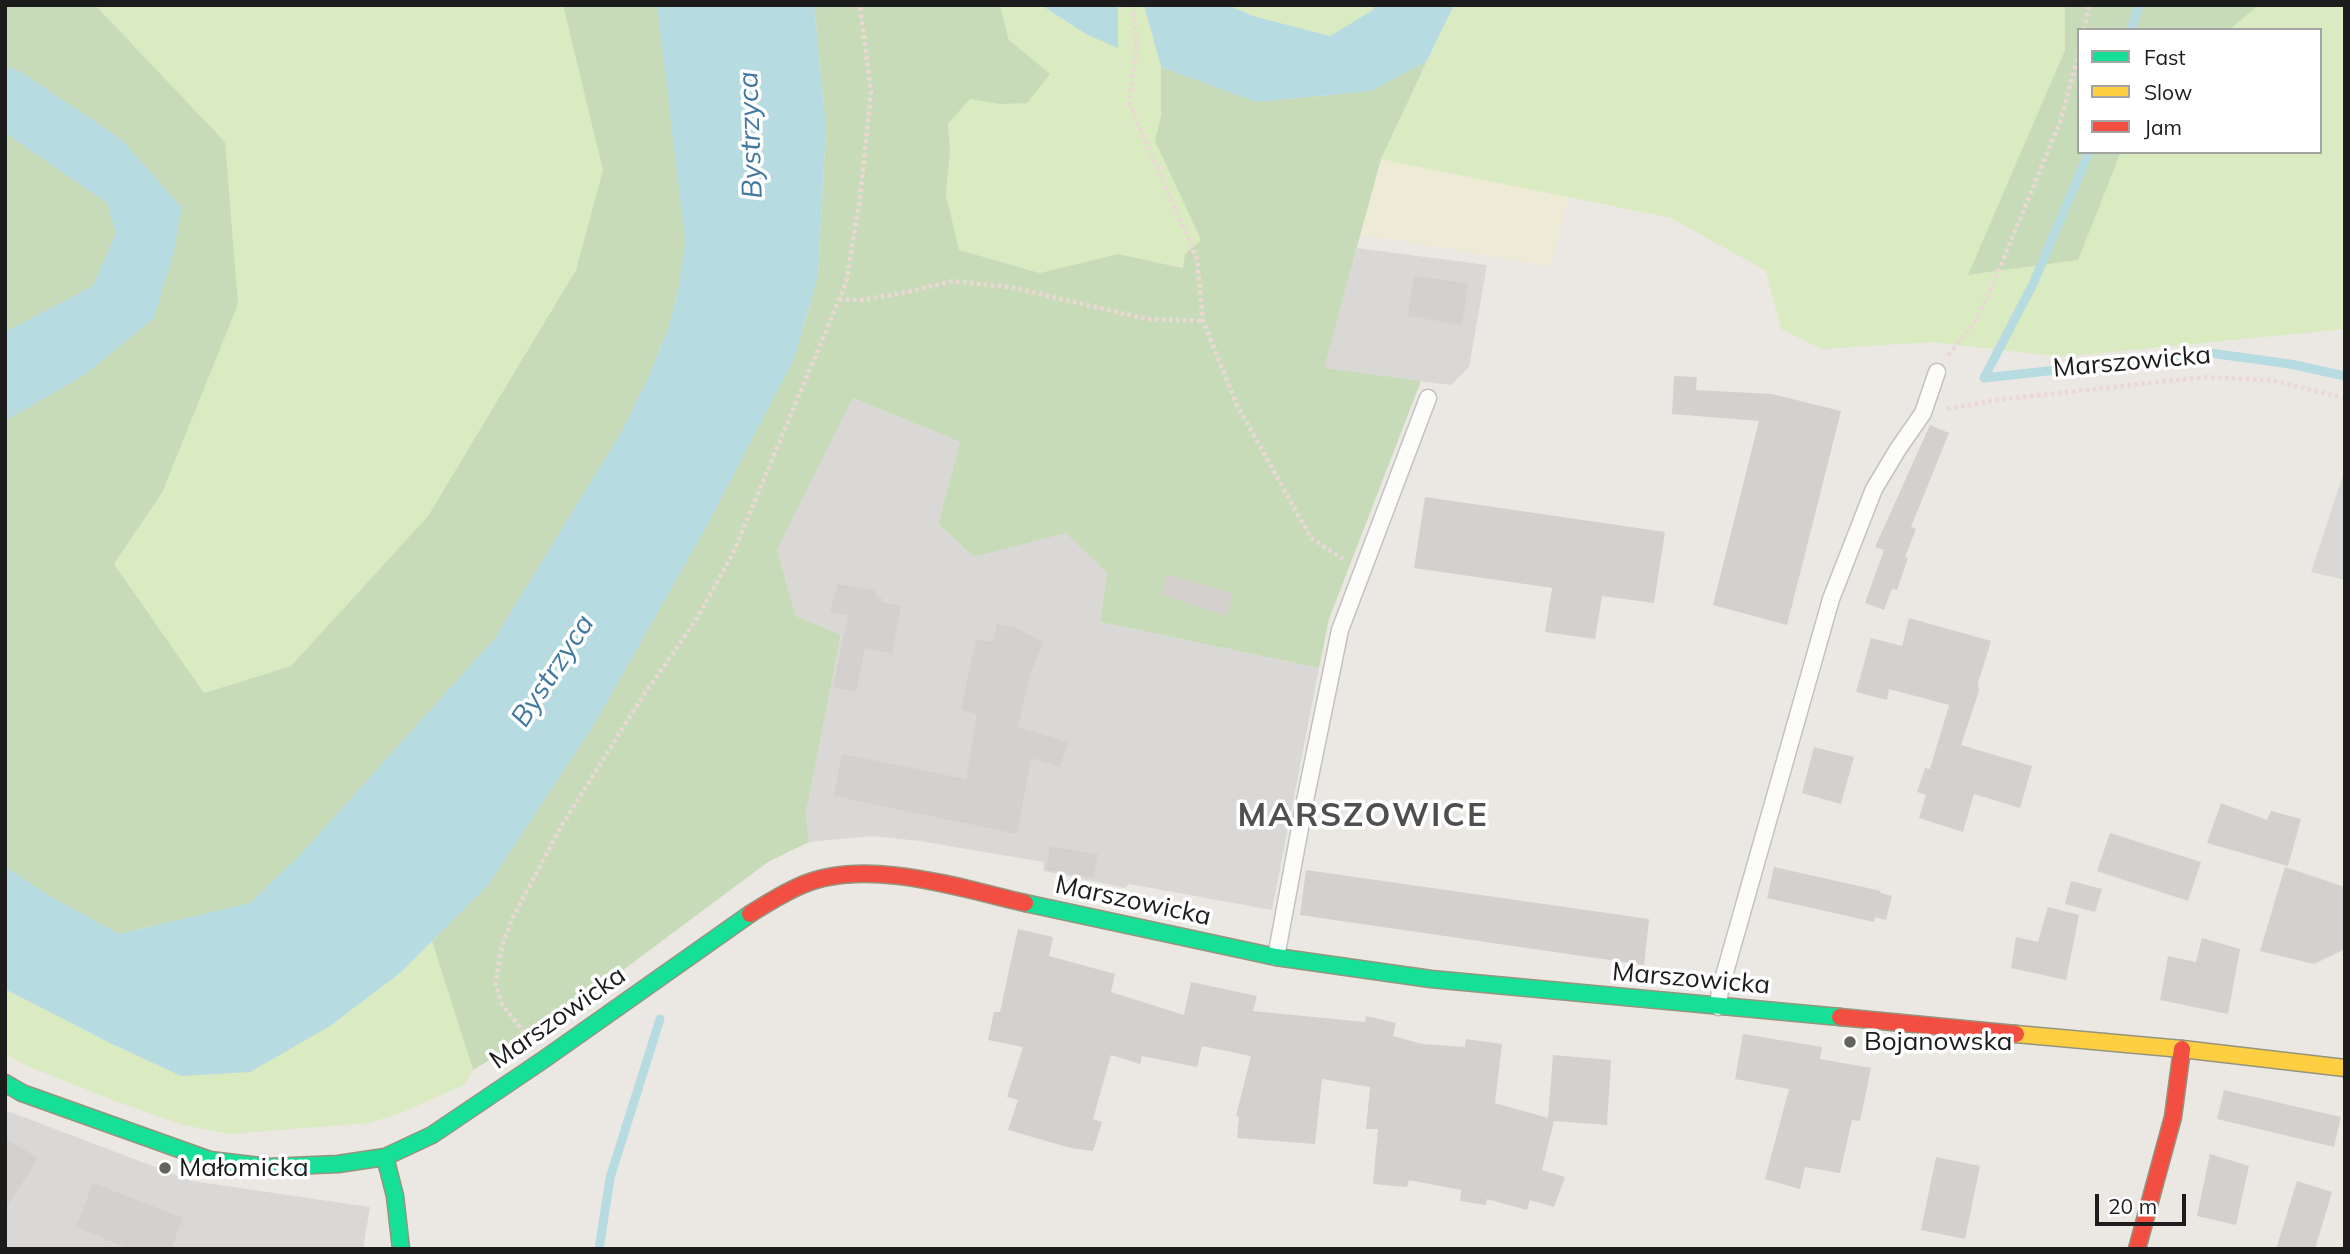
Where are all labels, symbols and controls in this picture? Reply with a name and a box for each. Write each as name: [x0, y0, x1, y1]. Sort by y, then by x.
legend: [2077, 28, 2322, 154]
text: Fast: [2144, 44, 2186, 70]
water label: Bystrzyca: [732, 71, 770, 199]
text: Slow: [2144, 79, 2192, 105]
text: Jam: [2144, 114, 2182, 140]
street label: Marszowicka: [2052, 340, 2212, 384]
water label: Bystrzyca: [504, 609, 602, 733]
district label: MARSZOWICE: [1239, 796, 1487, 836]
street label: Marszowicka: [1052, 869, 1214, 933]
street label: Marszowicka: [1611, 957, 1771, 1001]
street label: Marszowicka: [484, 960, 632, 1076]
place label: Bojanowska: [1864, 1026, 2012, 1058]
marker: Bojanowska: [1842, 1034, 1858, 1050]
place label: Małomicka: [179, 1152, 309, 1184]
marker: Małomicka: [157, 1160, 173, 1176]
scale bar: [2098, 1180, 2189, 1224]
text: 20 m: [2108, 1193, 2157, 1219]

